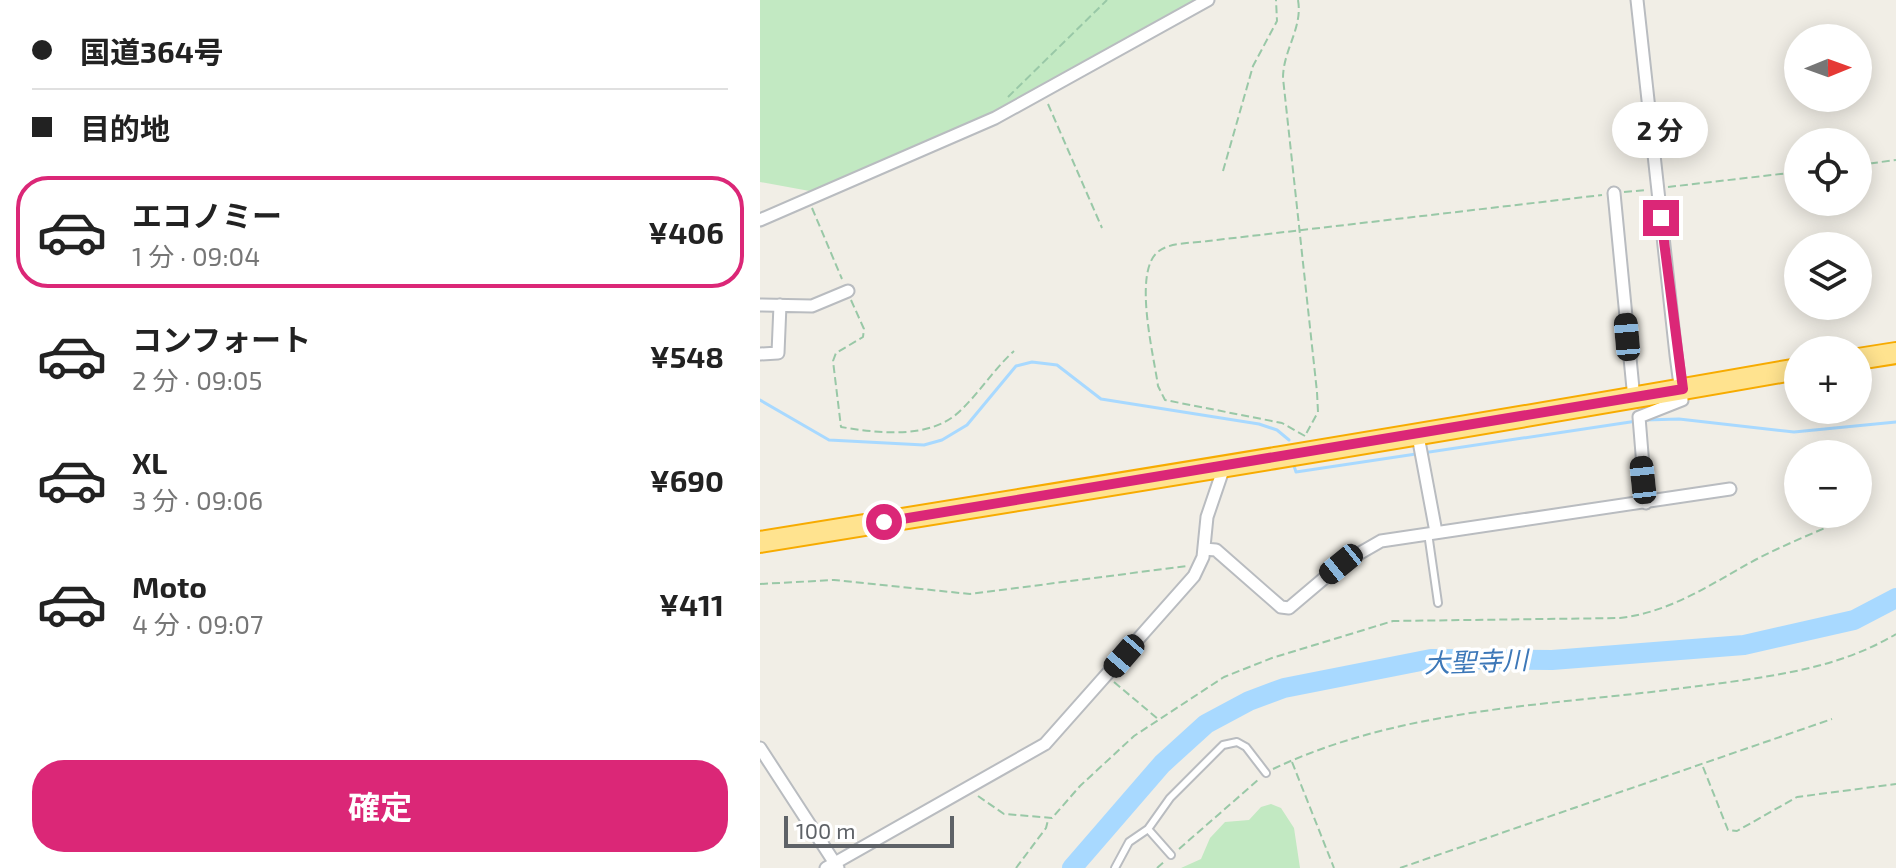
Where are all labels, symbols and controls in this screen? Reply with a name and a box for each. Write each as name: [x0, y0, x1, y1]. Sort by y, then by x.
north arrow: [1784, 24, 1872, 112]
map controls: [1784, 24, 1872, 528]
text: 国道364号: [80, 33, 224, 69]
callout: 2 分: [1613, 102, 1709, 158]
text: 目的地: [80, 110, 170, 146]
text: 2 分: [1637, 114, 1683, 145]
button: locate: [1784, 128, 1872, 216]
icon: car: [36, 196, 108, 268]
text: エコノミー: [132, 197, 282, 233]
route end: [1643, 200, 1679, 236]
text: ¥406: [648, 214, 724, 250]
button: layers: [1784, 232, 1872, 320]
text: 1 分 · 09:04: [132, 240, 260, 271]
car: [1613, 312, 1641, 362]
icon: car: [36, 320, 108, 392]
text: コンフォート: [132, 321, 311, 357]
button: +: [1784, 336, 1872, 424]
text: ¥548: [650, 338, 724, 374]
text: 2 分 · 09:05: [132, 364, 262, 395]
button: −: [1784, 440, 1872, 528]
icon: car: [36, 444, 108, 516]
text: XL: [132, 444, 167, 480]
car: [1629, 455, 1657, 505]
text: ¥690: [650, 462, 724, 498]
text: 3 分 · 09:06: [132, 484, 263, 515]
route start: [866, 504, 902, 540]
car: [1315, 540, 1367, 588]
icon: car: [36, 568, 108, 640]
text: Moto: [132, 568, 207, 604]
text: ¥411: [659, 586, 724, 622]
text: 4 分 · 09:07: [132, 608, 263, 639]
car: [1099, 630, 1149, 682]
water label: 大聖寺川: [1423, 643, 1531, 678]
button: 確定: [32, 760, 728, 852]
scale bar: [784, 812, 954, 848]
text: 100 m: [796, 817, 855, 843]

